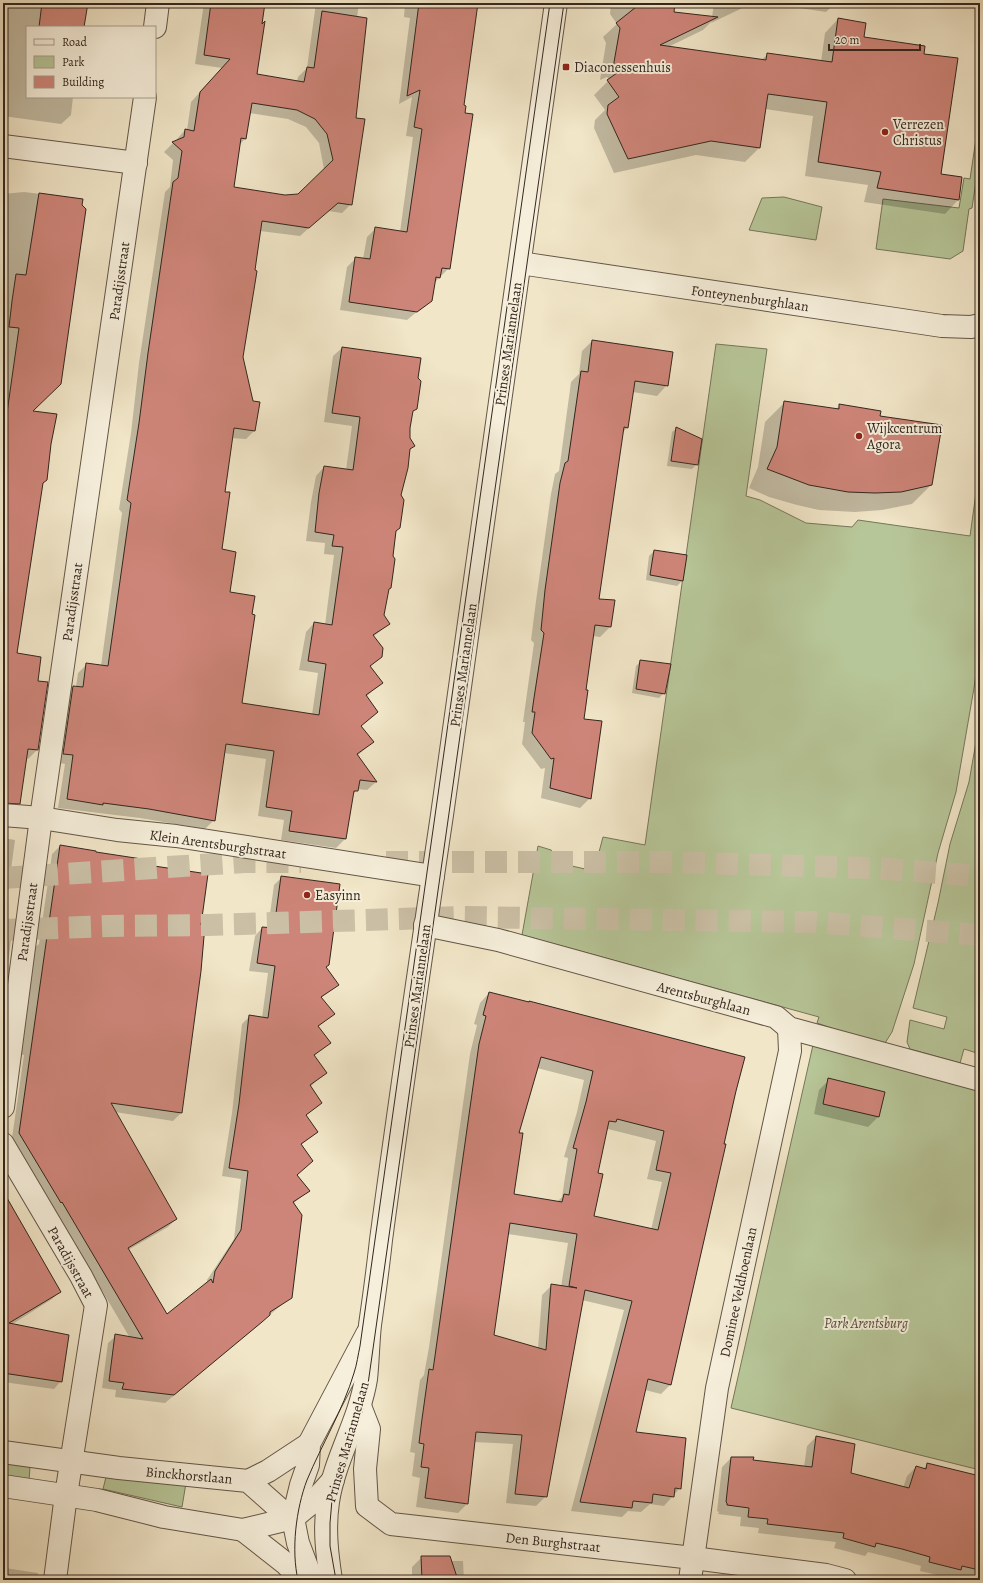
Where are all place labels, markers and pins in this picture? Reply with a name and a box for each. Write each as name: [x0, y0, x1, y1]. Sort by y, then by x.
place label: Diaconessenhuis: [574, 58, 671, 77]
marker: Diaconessenhuis: [561, 62, 571, 72]
place label: Verrezen Christus: [892, 115, 944, 150]
marker: Verrezen Christus: [880, 127, 890, 137]
place label: Wijkcentrum Agora: [866, 419, 943, 454]
marker: Wijkcentrum Agora: [854, 431, 864, 441]
place label: Easyinn: [315, 886, 361, 905]
marker: Easyinn: [302, 890, 312, 900]

